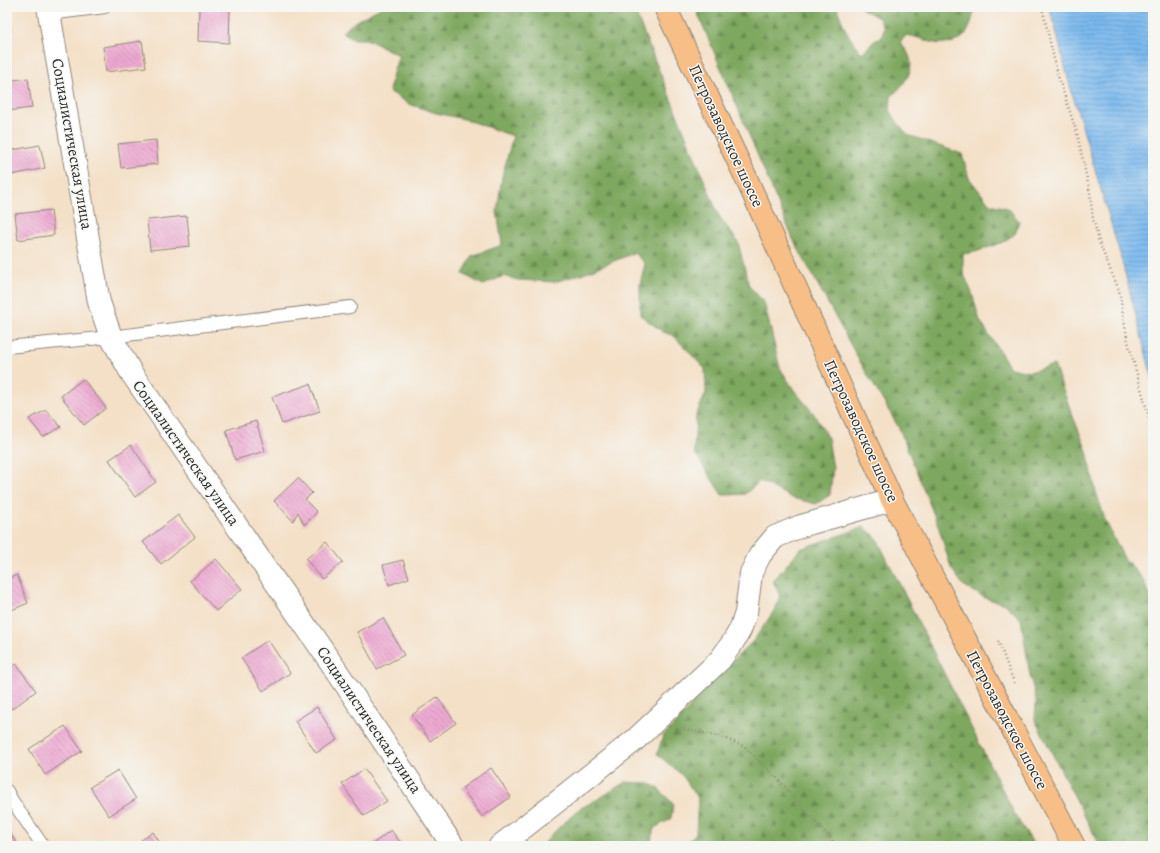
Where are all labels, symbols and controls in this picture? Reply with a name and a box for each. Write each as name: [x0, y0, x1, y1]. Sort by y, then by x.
street label: Социалистическая улица: [46, 57, 98, 232]
street label: Петрозаводское шоссе: [683, 61, 769, 211]
street label: Петрозаводское шоссе: [818, 356, 904, 506]
street label: Социалистическая улица: [127, 376, 245, 531]
street label: Социалистическая улица: [311, 642, 427, 798]
street label: Петрозаводское шоссе: [961, 646, 1053, 794]

